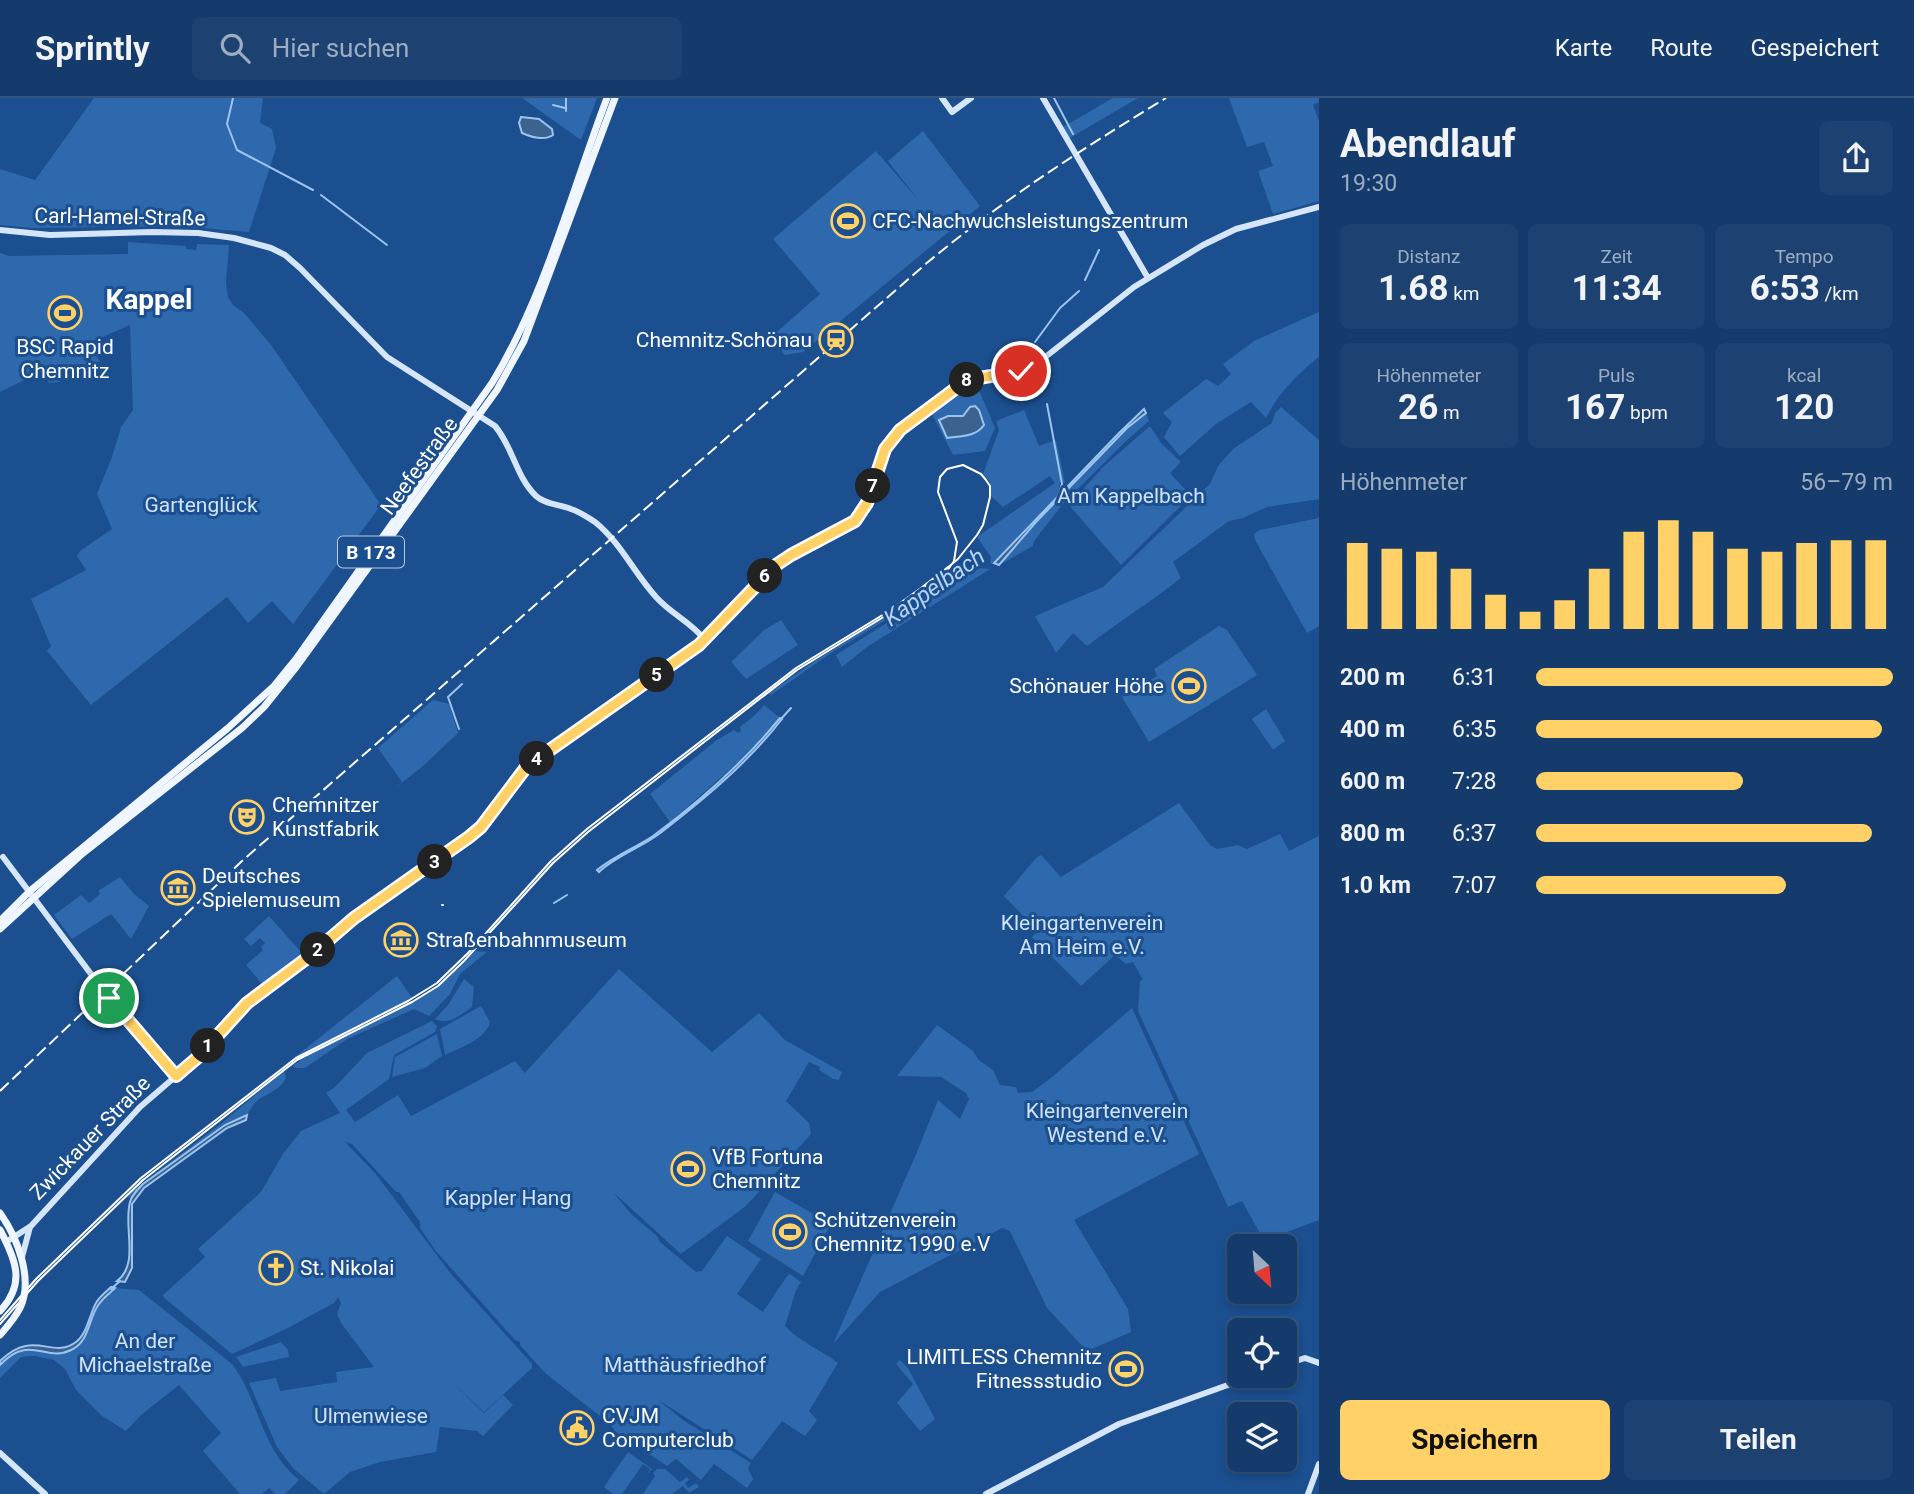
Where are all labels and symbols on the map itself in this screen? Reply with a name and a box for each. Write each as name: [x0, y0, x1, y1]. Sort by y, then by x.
sports icon: CFC-Nachwuchsleistungszentrum: [829, 202, 867, 240]
street label: Carl-Hamel-Straße: [34, 204, 206, 230]
place label: CFC-Nachwuchsleistungszentrum: [872, 209, 1188, 233]
district label: Kappel: [106, 283, 192, 316]
sports icon: BSC Rapid Chemnitz: [46, 294, 84, 332]
station icon: Chemnitz-Schönau: [817, 321, 855, 359]
place label: Chemnitz-Schönau: [636, 328, 812, 352]
place label: BSC Rapid Chemnitz: [16, 335, 114, 383]
pin: [991, 341, 1051, 401]
pin: 8: [950, 362, 984, 398]
street label: Neefestraße: [376, 412, 462, 520]
pin: 7: [856, 468, 890, 504]
park label: Am Kappelbach: [1057, 484, 1205, 508]
park label: Gartenglück: [144, 493, 258, 517]
road number: B 173: [338, 536, 404, 568]
water label: Kappelbach: [879, 543, 990, 632]
pin: 6: [748, 559, 782, 594]
pin: 5: [640, 658, 674, 692]
sports icon: Schönauer Höhe: [1170, 667, 1208, 705]
place label: Schönauer Höhe: [1009, 674, 1164, 698]
pin: 4: [520, 742, 554, 776]
place label: Chemnitzer Kunstfabrik: [272, 793, 380, 841]
theatre icon: Chemnitzer Kunstfabrik: [228, 798, 266, 836]
pin: 3: [418, 844, 452, 880]
place label: Deutsches Spielemuseum: [202, 864, 341, 912]
museum icon: Deutsches Spielemuseum: [159, 869, 197, 907]
park label: Kleingartenverein Am Heim e.V.: [1001, 911, 1163, 959]
museum icon: Straßenbahnmuseum: [382, 921, 420, 959]
place label: Straßenbahnmuseum: [426, 928, 627, 952]
pin: 2: [300, 932, 336, 968]
pin: [79, 968, 139, 1028]
pin: 1: [190, 1028, 226, 1063]
street label: Zwickauer Straße: [25, 1071, 155, 1205]
park label: Kleingartenverein Westend e.V.: [1026, 1099, 1188, 1147]
place label: VfB Fortuna Chemnitz: [712, 1145, 823, 1193]
sports icon: VfB Fortuna Chemnitz: [669, 1150, 707, 1188]
park label: Kappler Hang: [445, 1186, 571, 1210]
place label: Schützenverein Chemnitz 1990 e.V: [814, 1208, 991, 1256]
sports icon: Schützenverein Chemnitz 1990 e.V: [771, 1213, 809, 1251]
north arrow: [1227, 1234, 1297, 1304]
church icon: St. Nikolai: [257, 1249, 295, 1287]
place label: St. Nikolai: [300, 1256, 394, 1280]
park label: An der Michaelstraße: [78, 1329, 212, 1377]
place label: LIMITLESS Chemnitz Fitnessstudio: [907, 1345, 1102, 1393]
sports icon: LIMITLESS Chemnitz Fitnessstudio: [1107, 1350, 1145, 1388]
park label: Matthäusfriedhof: [604, 1353, 767, 1377]
park label: Ulmenwiese: [314, 1404, 428, 1428]
place label: CVJM Computerclub: [602, 1404, 734, 1452]
public building icon: CVJM Computerclub: [558, 1409, 596, 1447]

